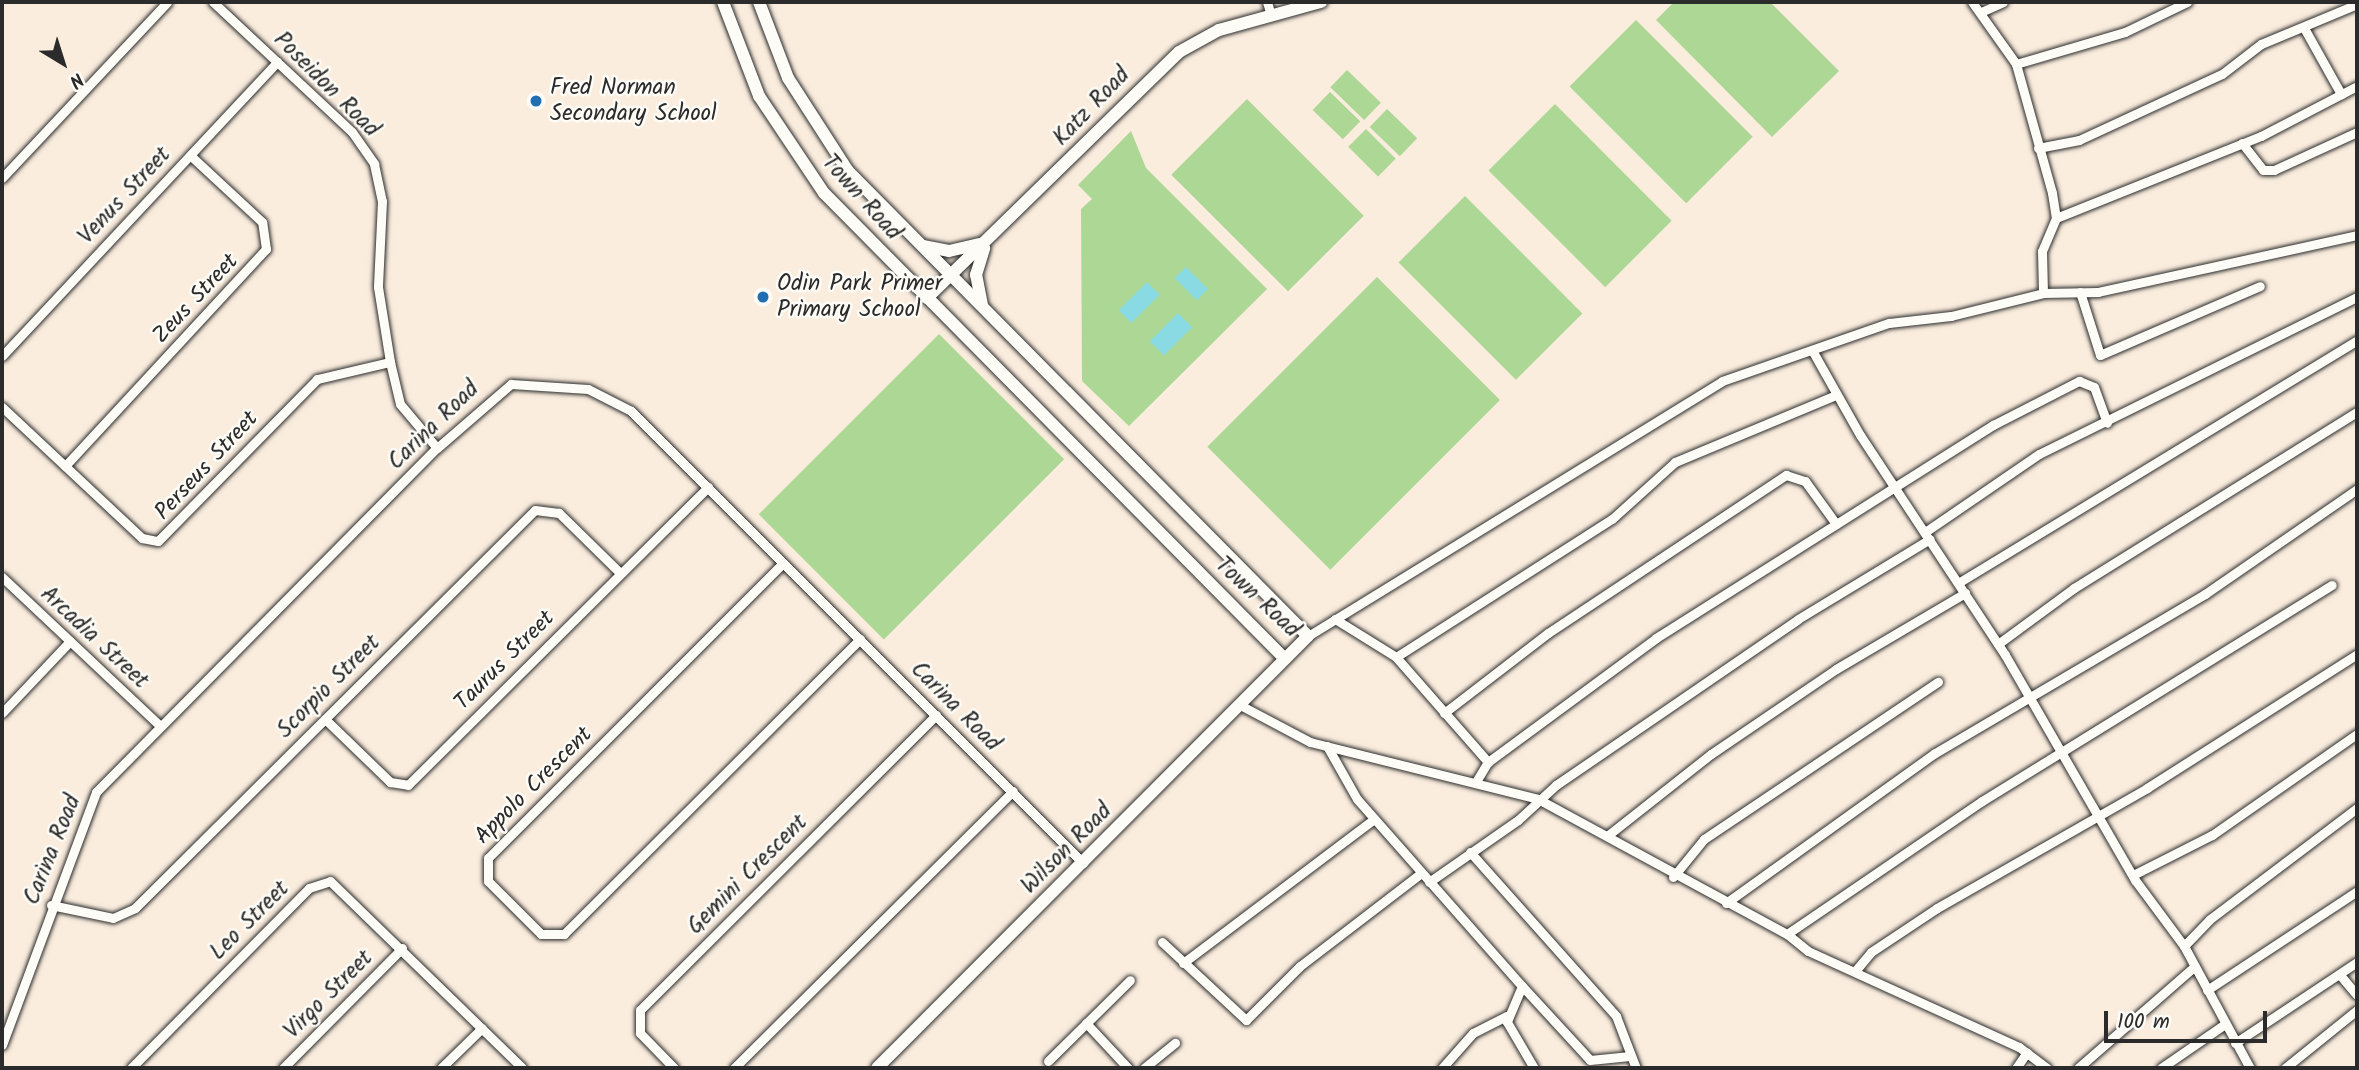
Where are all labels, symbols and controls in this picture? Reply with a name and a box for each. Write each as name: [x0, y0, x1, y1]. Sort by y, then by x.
street label: Poseidon Road: [267, 26, 385, 144]
north arrow: [28, 28, 98, 98]
street label: Katz Road: [1048, 62, 1136, 152]
text: N: [62, 64, 90, 95]
place label: Fred Norman Secondary School: [550, 74, 717, 128]
marker: Fred Norman Secondary School: [528, 93, 544, 109]
street label: Venus Street: [73, 142, 177, 250]
street label: Town Road: [815, 149, 907, 247]
street label: Zeus Street: [147, 248, 245, 350]
place label: Odin Park Primer Primary School: [777, 270, 942, 324]
marker: Odin Park Primer Primary School: [755, 289, 771, 305]
street label: Carina Road: [383, 376, 485, 476]
street label: Perseus Street: [150, 406, 264, 526]
street label: Town Road: [1209, 552, 1305, 644]
street label: Arcadia Street: [34, 581, 154, 695]
street label: Taurus Street: [449, 605, 561, 717]
street label: Scorpio Street: [272, 630, 386, 744]
street label: Carina Road: [904, 656, 1006, 758]
street label: Appolo Crescent: [469, 721, 599, 851]
street label: Carina Road: [18, 791, 88, 909]
street label: Wilson Road: [1016, 798, 1118, 900]
street label: Gemini Crescent: [682, 809, 814, 941]
street label: Leo Street: [205, 876, 295, 966]
street label: Virgo Street: [279, 945, 379, 1045]
scale bar: [2107, 996, 2270, 1040]
text: 100 m: [2117, 1006, 2170, 1039]

